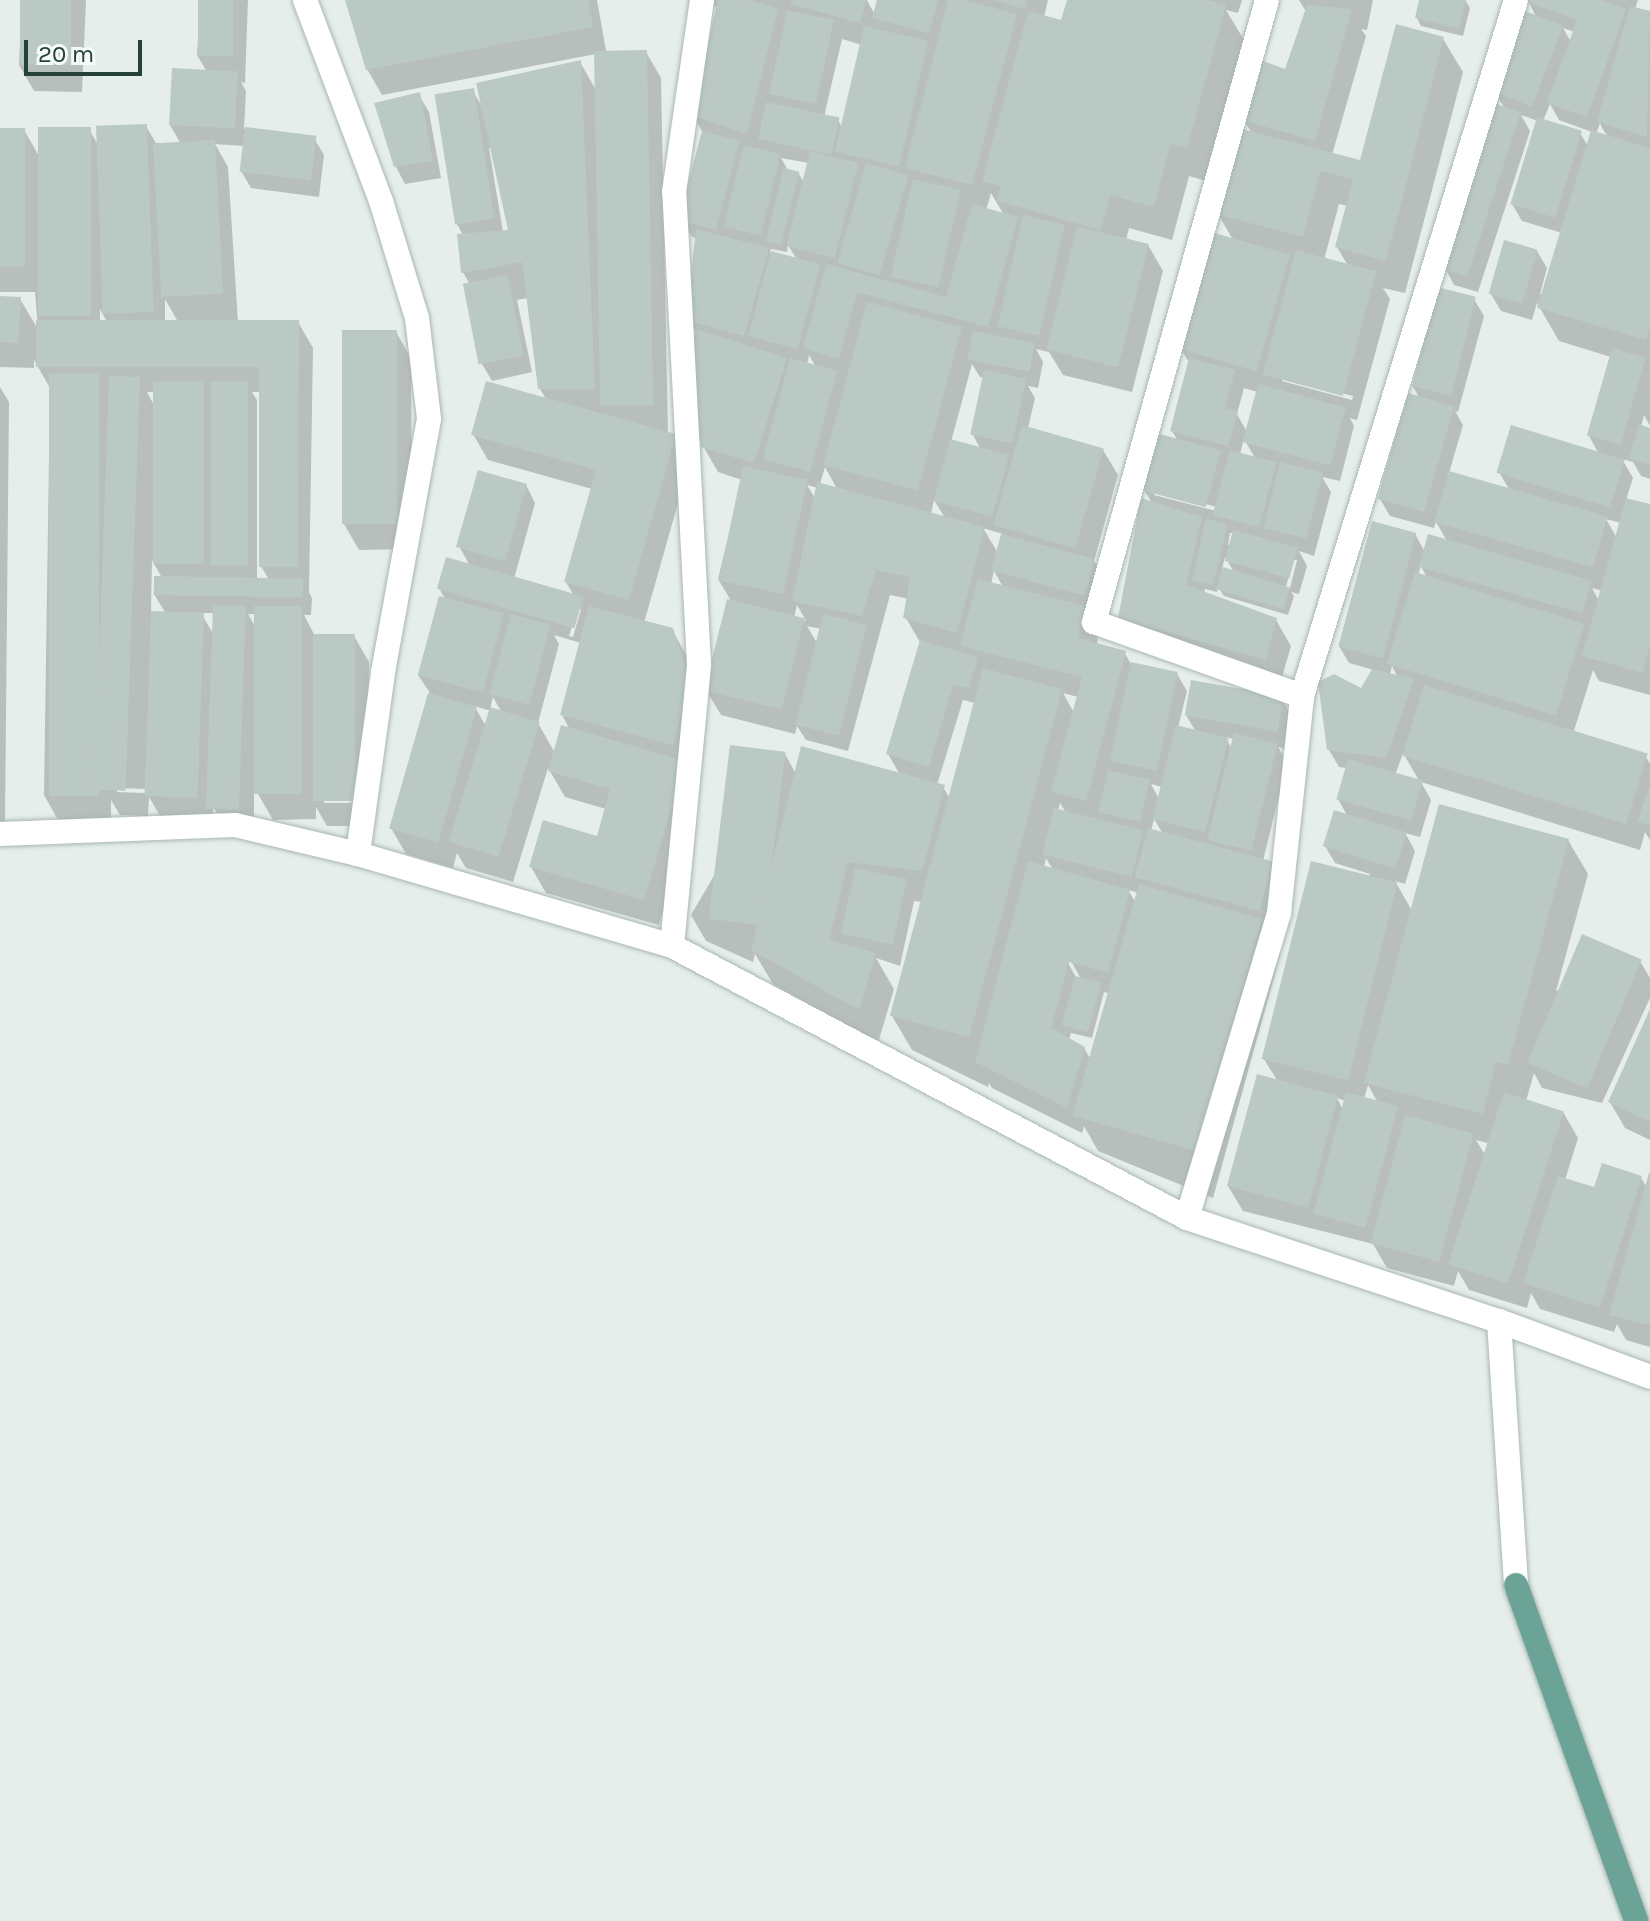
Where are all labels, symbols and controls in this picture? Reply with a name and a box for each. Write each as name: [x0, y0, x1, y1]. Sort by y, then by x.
scale bar: [28, 24, 146, 74]
text: 20 m: [38, 40, 94, 68]

